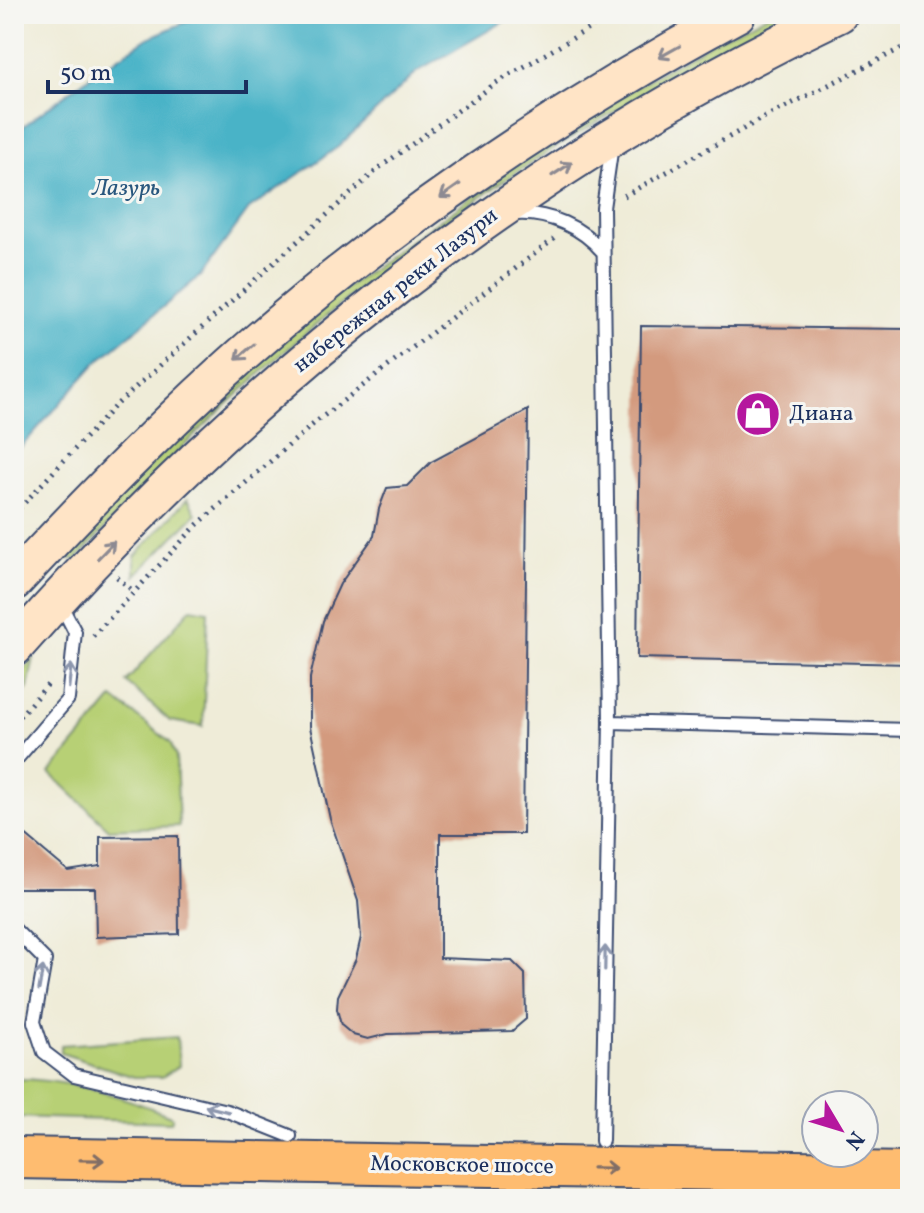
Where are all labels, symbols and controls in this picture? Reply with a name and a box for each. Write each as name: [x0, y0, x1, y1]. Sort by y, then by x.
scale bar: [48, 44, 246, 94]
one-way arrow: [658, 44, 681, 60]
text: 50 m: [60, 57, 112, 91]
one-way arrow: [550, 161, 573, 177]
water label: Лазурь: [91, 172, 160, 206]
one-way arrow: [439, 183, 461, 199]
street label: набережная реки Лазури: [287, 201, 505, 381]
one-way arrow: [236, 343, 256, 361]
shop icon: Диана: [734, 390, 782, 438]
place label: Диана: [789, 399, 854, 430]
one-way arrow: [96, 540, 115, 560]
one-way arrow: [63, 663, 78, 690]
one-way arrow: [597, 945, 612, 972]
one-way arrow: [35, 966, 50, 992]
north arrow: [800, 1089, 880, 1169]
one-way arrow: [204, 1100, 230, 1115]
text: N: [837, 1124, 871, 1156]
street label: Московское шоссе: [370, 1149, 554, 1183]
one-way arrow: [78, 1152, 105, 1167]
one-way arrow: [590, 1160, 617, 1176]

